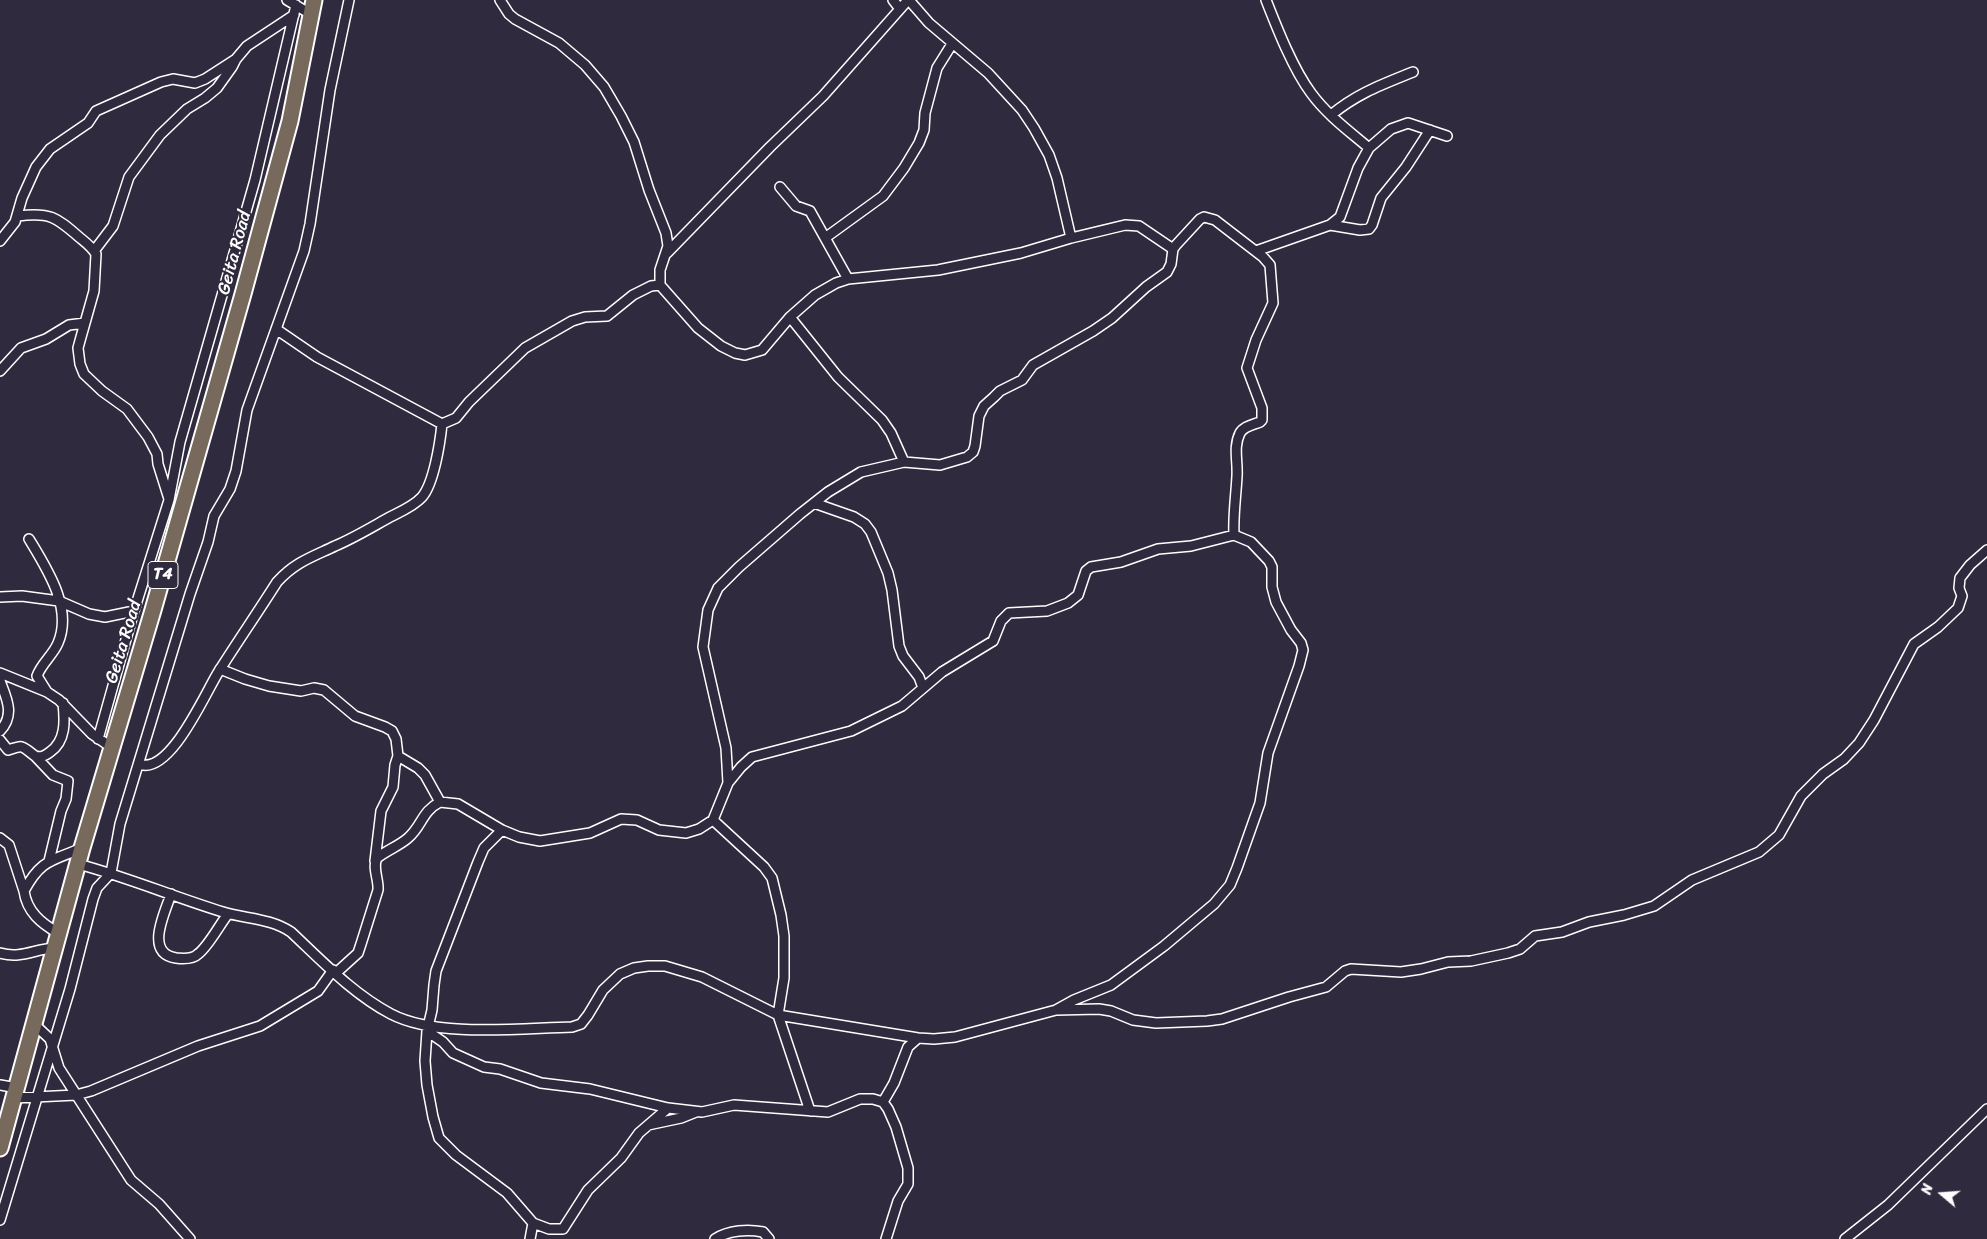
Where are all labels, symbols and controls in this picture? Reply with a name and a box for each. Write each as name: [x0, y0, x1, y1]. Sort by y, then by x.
street label: Geita Road: [213, 209, 257, 297]
road number: T4: [148, 562, 178, 588]
street label: Geita Road: [101, 598, 147, 686]
north arrow: [1917, 1169, 1967, 1219]
text: N: [1914, 1181, 1941, 1198]

